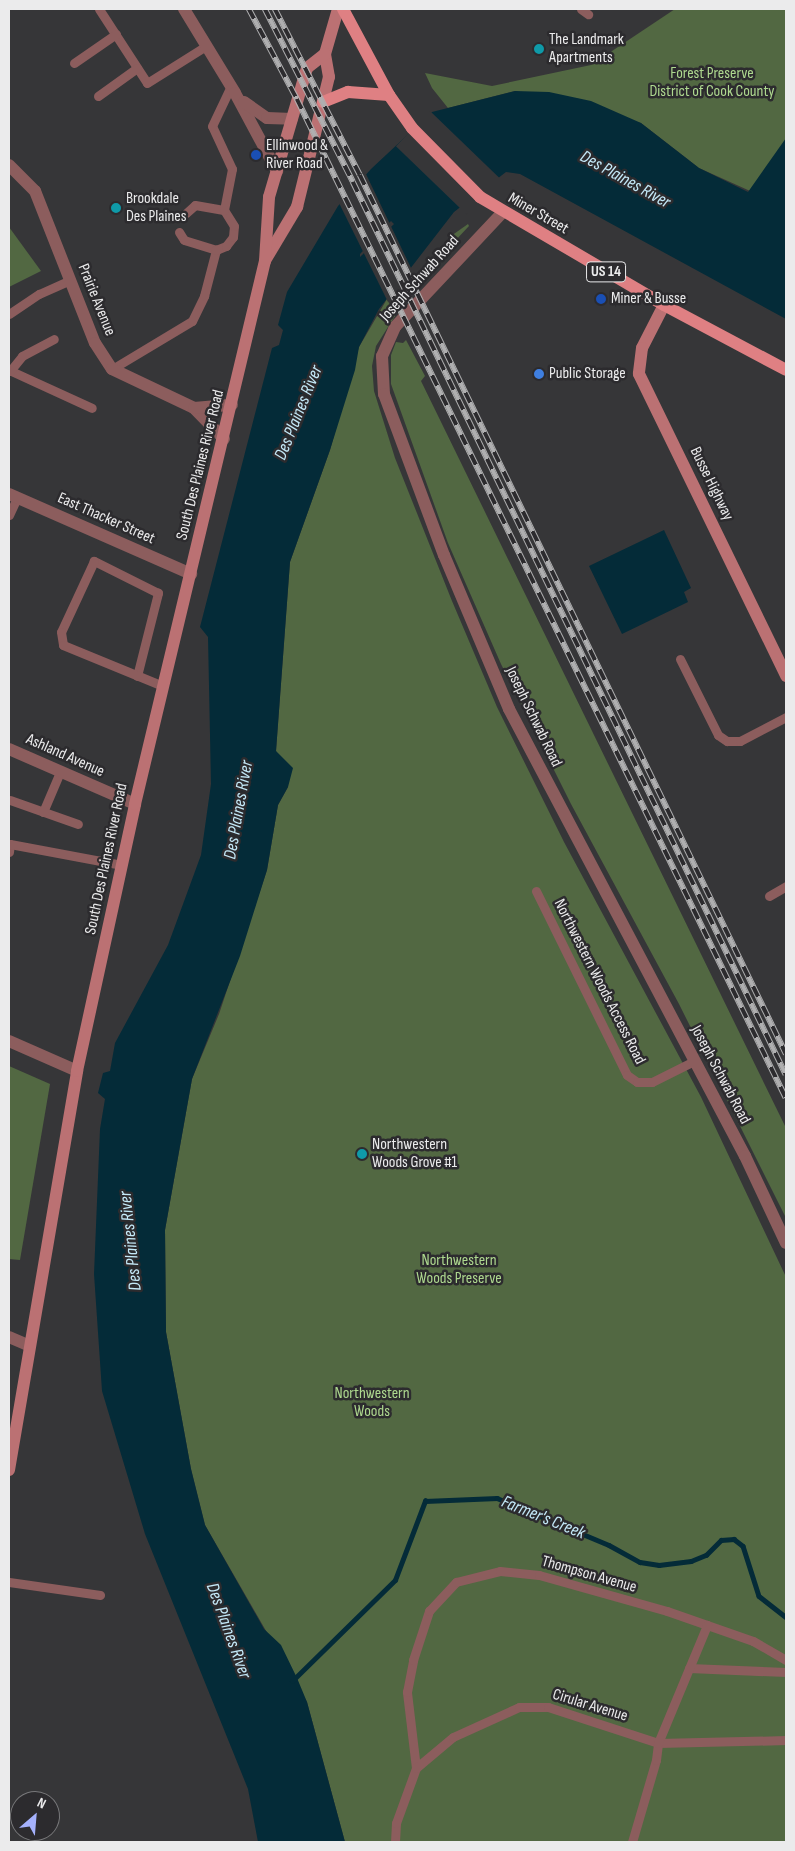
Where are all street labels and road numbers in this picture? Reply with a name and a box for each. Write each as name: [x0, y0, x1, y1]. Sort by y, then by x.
street label: Miner Street: [504, 189, 572, 239]
street label: Joseph Schwab Road: [376, 232, 464, 326]
road number: US 14: [586, 260, 626, 284]
street label: Prairie Avenue: [73, 261, 119, 339]
street label: South Des Plaines River Road: [173, 388, 229, 542]
street label: Busse Highway: [685, 444, 737, 524]
street label: East Thacker Street: [54, 489, 158, 549]
street label: Joseph Schwab Road: [500, 664, 566, 770]
street label: Ashland Avenue: [23, 730, 107, 782]
street label: South Des Plaines River Road: [82, 782, 132, 936]
street label: Northwestern Woods Access Road: [549, 896, 649, 1068]
street label: Joseph Schwab Road: [686, 1022, 754, 1128]
street label: Thompson Avenue: [539, 1552, 639, 1598]
street label: Cirular Avenue: [550, 1686, 630, 1726]

